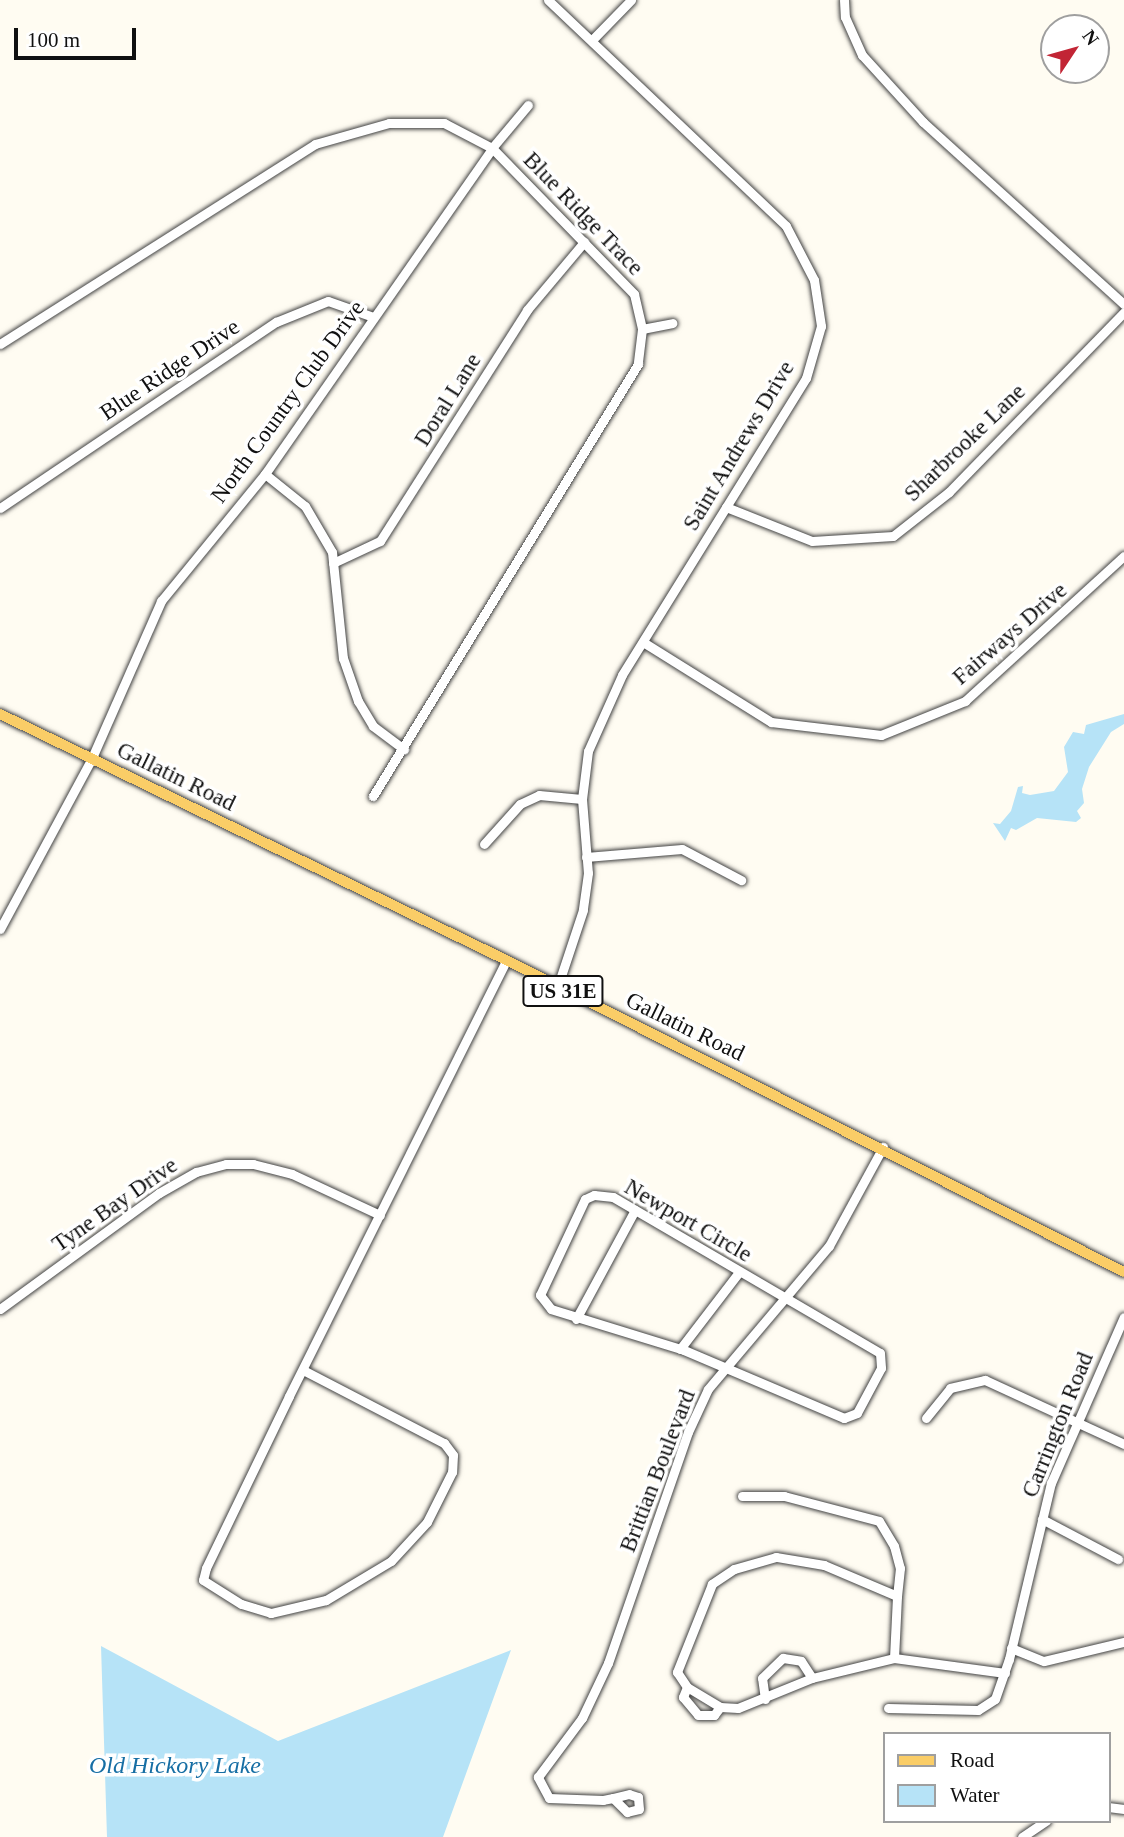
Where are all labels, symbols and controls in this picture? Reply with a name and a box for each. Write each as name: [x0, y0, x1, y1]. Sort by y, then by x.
scale bar: [18, 14, 140, 58]
north arrow: [1040, 14, 1110, 84]
text: N: [1078, 26, 1103, 49]
text: 100 m: [27, 28, 80, 52]
street label: Blue Ridge Trace: [517, 146, 649, 282]
street label: North Country Club Drive: [205, 295, 371, 509]
street label: Blue Ridge Drive: [95, 313, 245, 427]
street label: Doral Lane: [409, 349, 487, 451]
street label: Saint Andrews Drive: [677, 356, 801, 536]
street label: Sharbrooke Lane: [899, 378, 1031, 508]
street label: Fairways Drive: [947, 577, 1073, 691]
street label: Gallatin Road: [112, 736, 240, 818]
road number: US 31E: [521, 974, 605, 1009]
street label: Gallatin Road: [621, 986, 749, 1068]
street label: Tyne Bay Drive: [47, 1152, 183, 1258]
street label: Newport Circle: [619, 1173, 757, 1269]
street label: Carrington Road: [1016, 1348, 1100, 1502]
street label: Brittian Boulevard: [614, 1386, 702, 1556]
legend: [883, 1732, 1110, 1823]
text: Road: [950, 1748, 994, 1772]
water label: Old Hickory Lake: [89, 1752, 261, 1780]
text: Water: [950, 1783, 1000, 1807]

